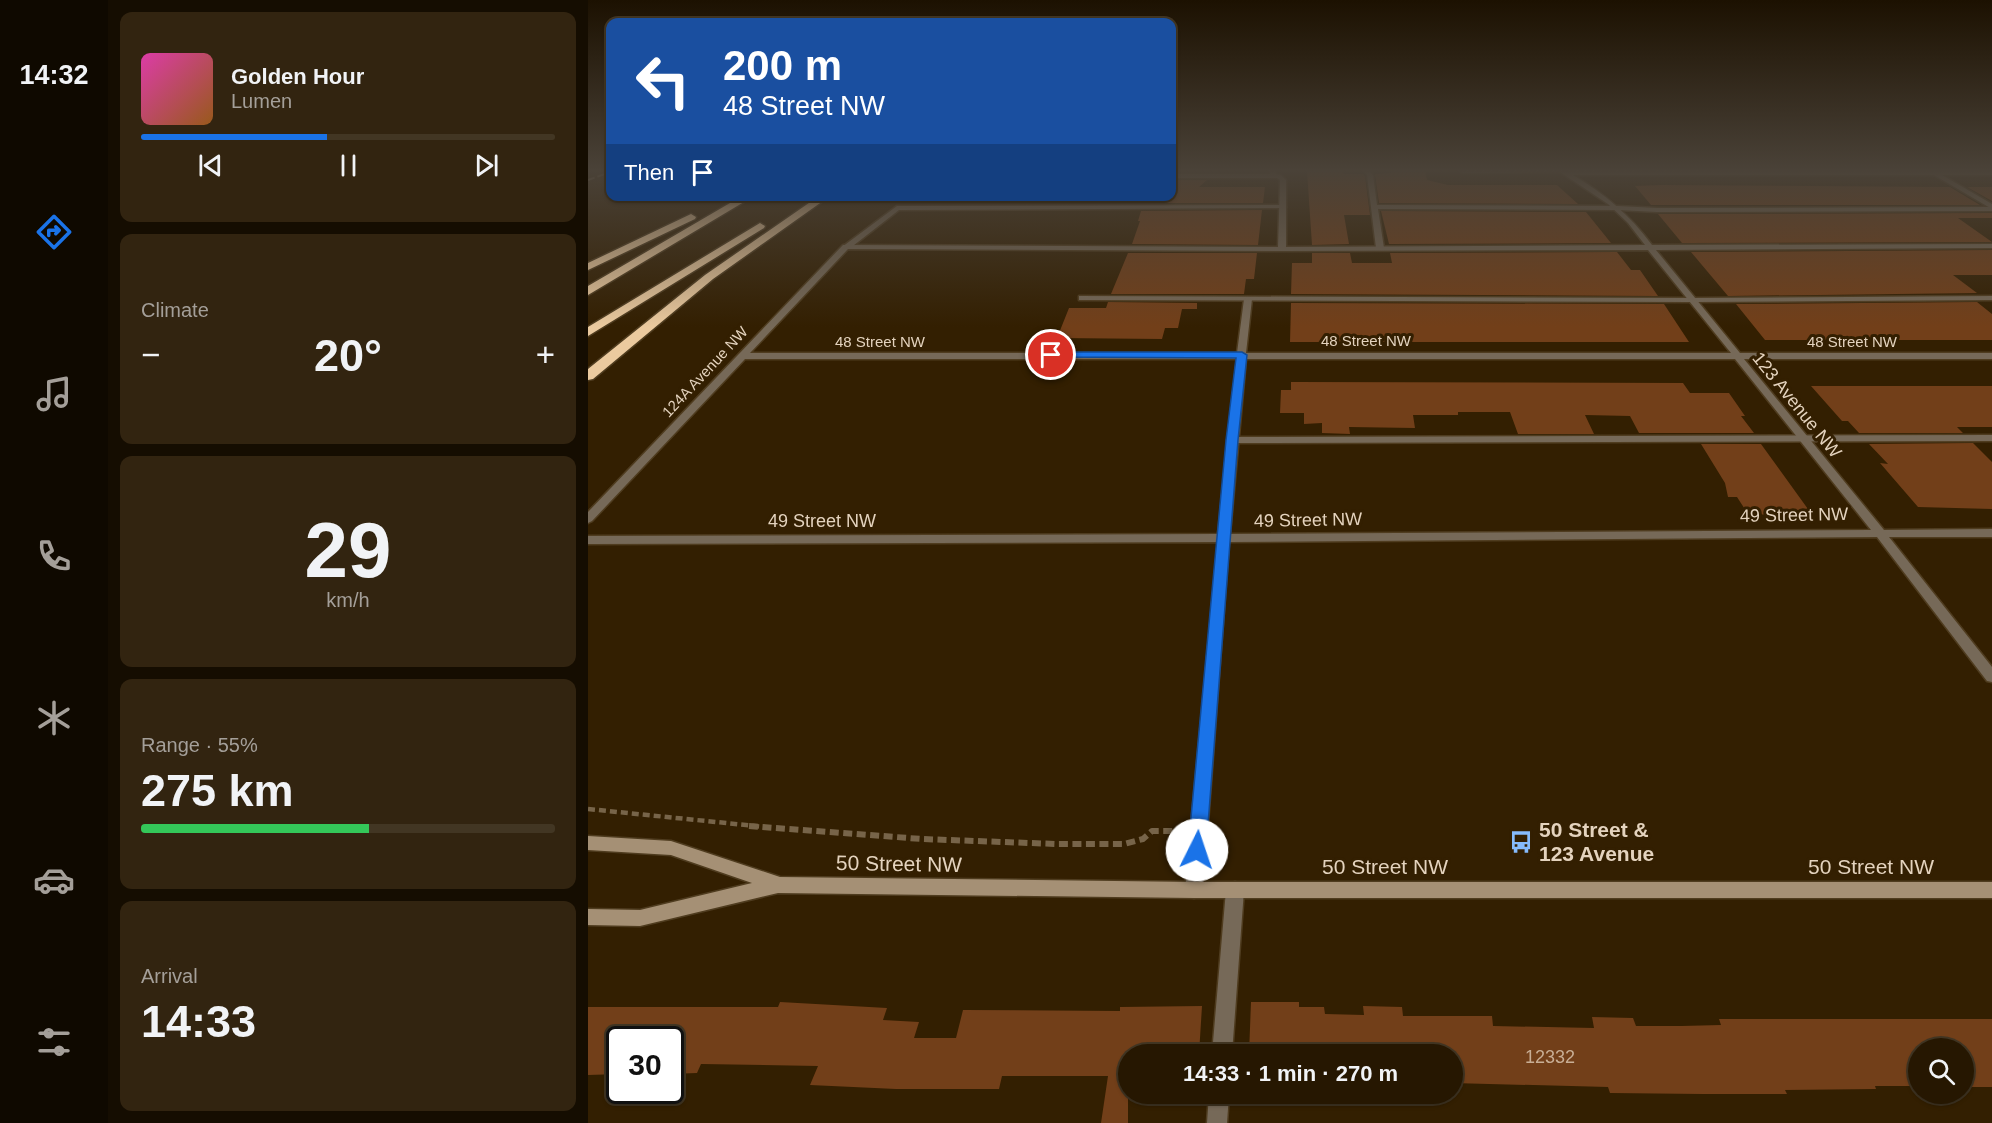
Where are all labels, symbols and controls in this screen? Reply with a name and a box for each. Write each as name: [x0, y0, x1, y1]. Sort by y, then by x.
icon: left: [624, 42, 702, 120]
text: 200 m: [723, 42, 842, 89]
text: 14:32: [19, 60, 89, 90]
text: Golden Hour: [231, 64, 364, 89]
text: Lumen: [231, 90, 292, 112]
text: 48 Street NW: [723, 91, 885, 121]
icon: previous: [194, 149, 227, 182]
icon: pause: [332, 149, 365, 182]
icon: next: [470, 149, 503, 182]
icon: arrive: [686, 156, 719, 189]
text: Then: [624, 160, 674, 185]
icon: directions: [33, 211, 75, 253]
text: Climate: [141, 299, 209, 321]
street label: 124A Avenue NW: [658, 322, 751, 420]
pin: [1025, 329, 1076, 380]
text: 20°: [314, 330, 382, 381]
street label: 48 Street NW: [1321, 332, 1412, 349]
street label: 48 Street NW: [835, 333, 926, 350]
street label: 48 Street NW: [1807, 333, 1898, 350]
text: −: [141, 336, 160, 373]
text: +: [536, 336, 555, 373]
icon: arrive: [1034, 338, 1067, 371]
street label: 123 Avenue NW: [1748, 348, 1846, 462]
icon: music: [33, 373, 75, 415]
street label: 49 Street NW: [1740, 504, 1848, 526]
text: 29: [305, 506, 391, 594]
street label: 49 Street NW: [1254, 509, 1362, 531]
street label: 49 Street NW: [768, 511, 876, 531]
icon: phone: [33, 535, 75, 577]
text: km/h: [326, 589, 370, 611]
icon: climate: [33, 697, 75, 739]
text: Range · 55%: [141, 734, 258, 756]
text: 275 km: [141, 765, 294, 816]
position arrow: [1165, 818, 1229, 882]
place label: 50 Street & 123 Avenue: [1539, 818, 1654, 865]
bus stop icon: 50 Street & 123 Avenue: [1508, 829, 1534, 855]
street label: 50 Street NW: [836, 851, 962, 876]
street label: 50 Street NW: [1322, 855, 1448, 878]
street label: 50 Street NW: [1808, 855, 1934, 878]
icon: car: [33, 859, 75, 901]
text: Arrival: [141, 965, 198, 987]
text: 14:33: [141, 996, 256, 1047]
icon: filters: [33, 1021, 75, 1063]
speed limit sign: 30: [606, 1026, 684, 1104]
map controls: [1908, 1038, 1974, 1104]
button: search: [1908, 1038, 1974, 1104]
house number: 12332: [1525, 1047, 1575, 1067]
text: 14:33 · 1 min · 270 m: [1183, 1061, 1398, 1086]

